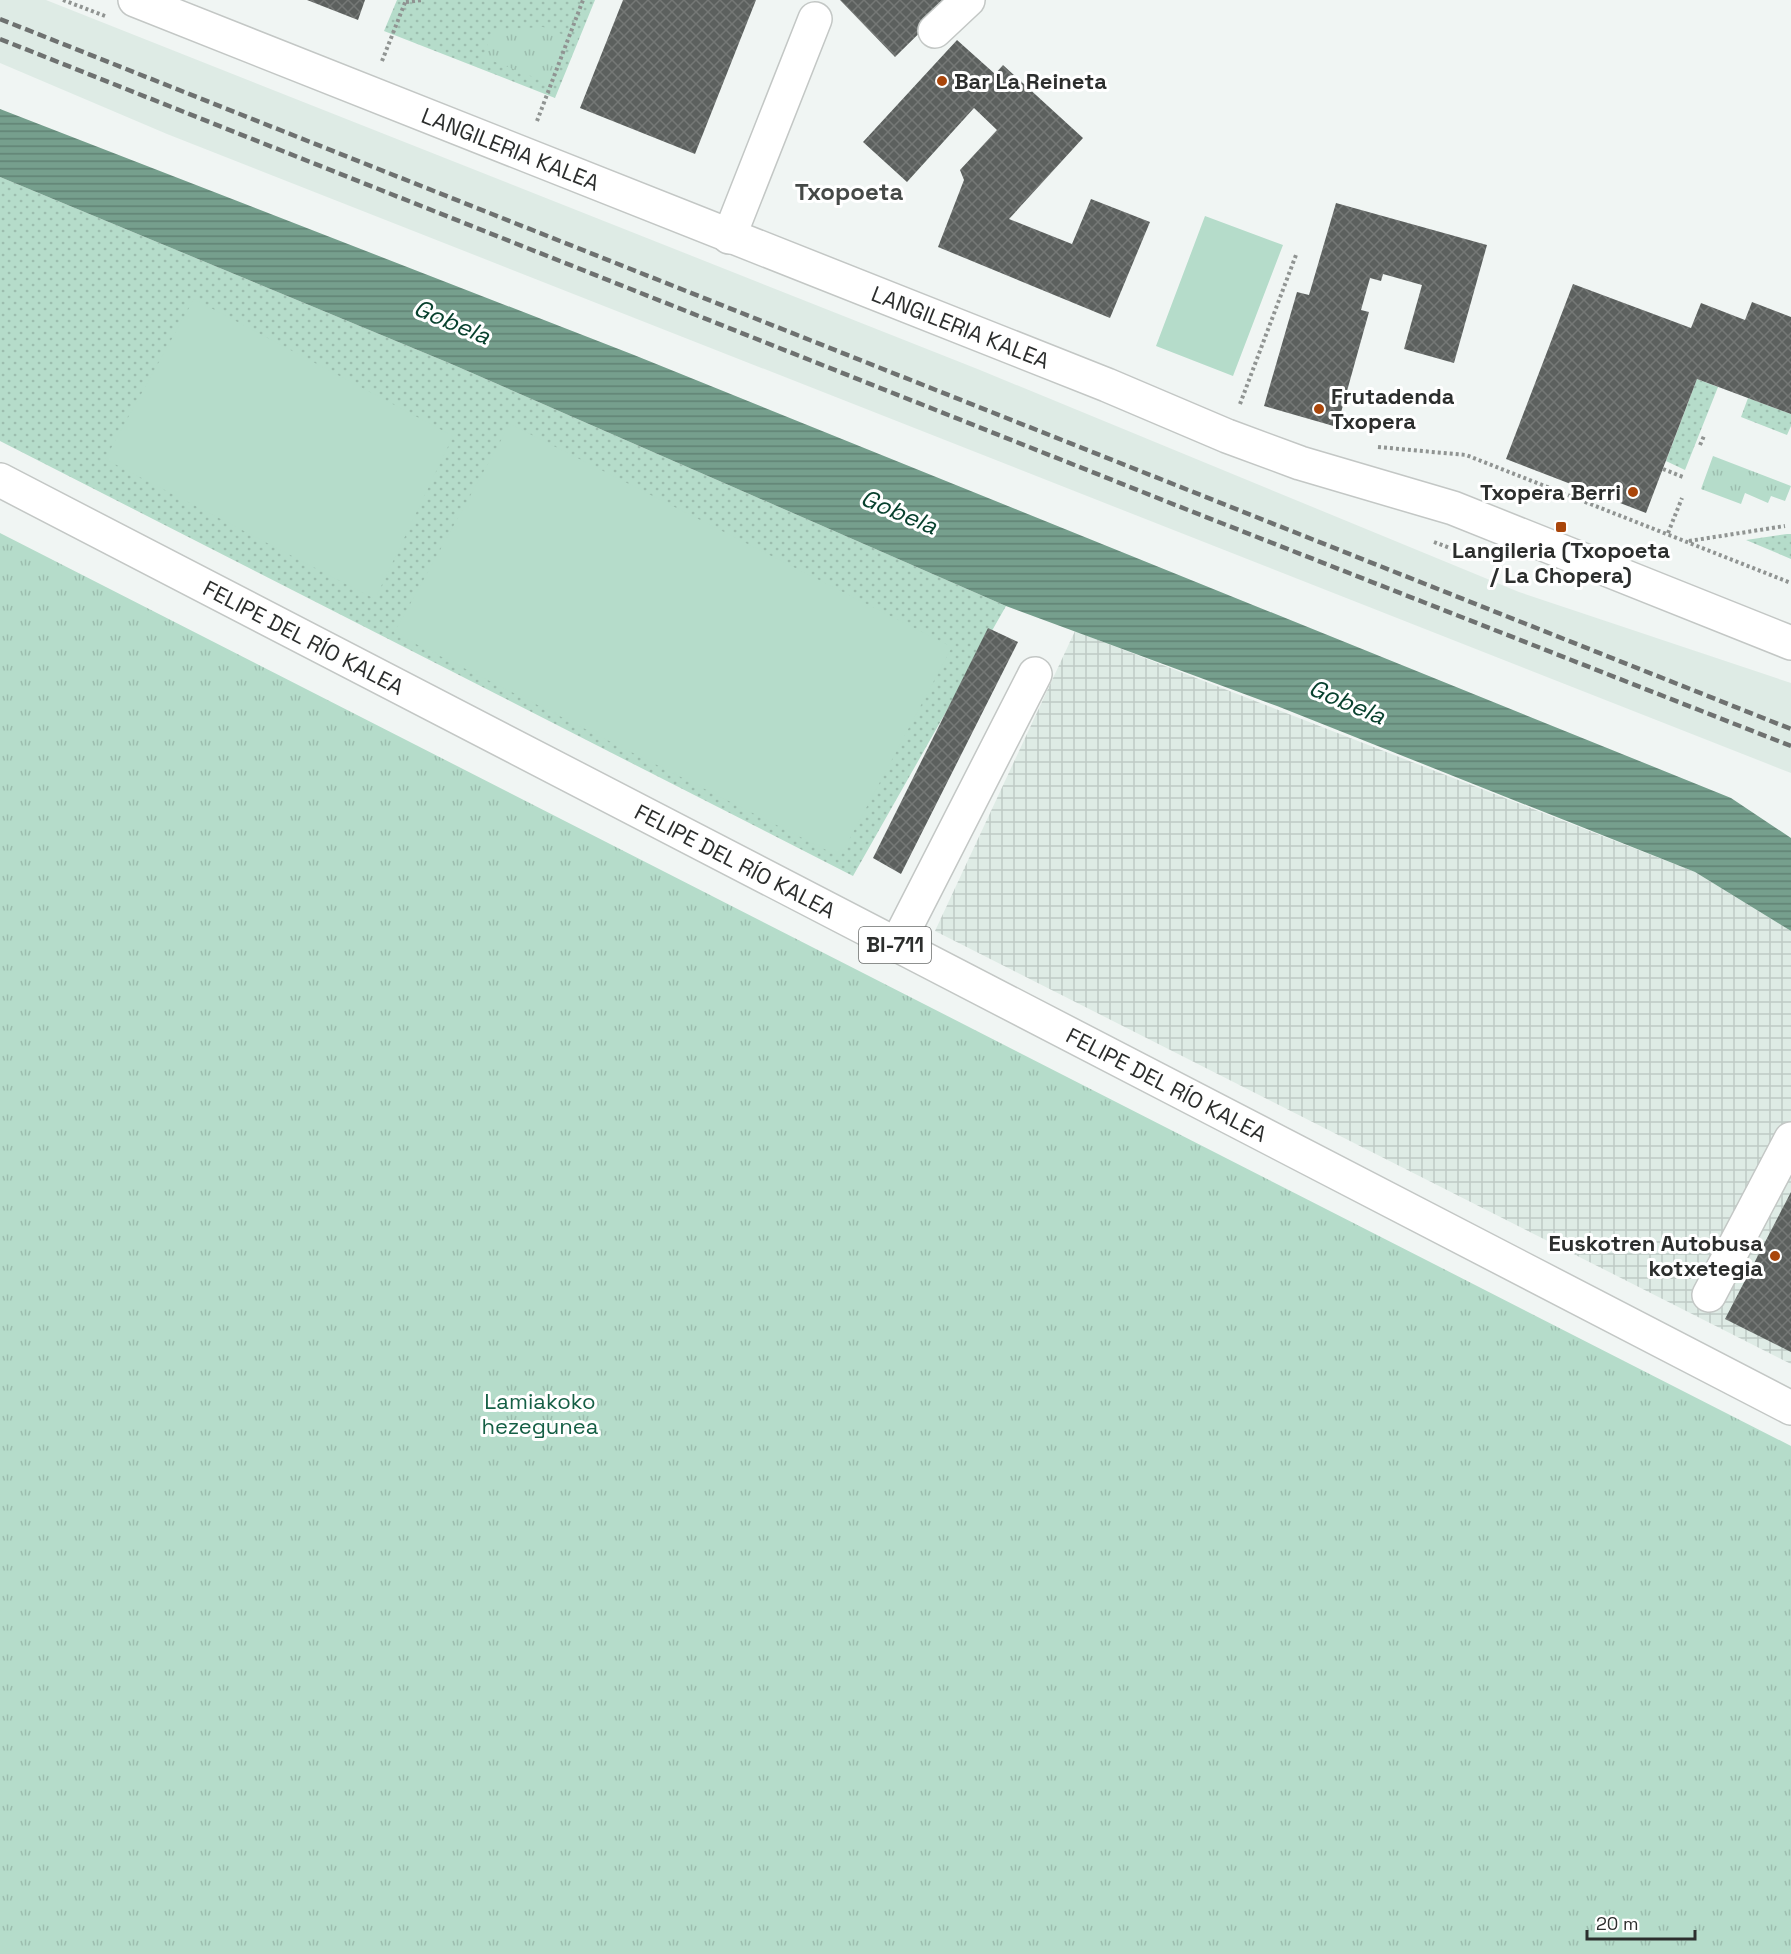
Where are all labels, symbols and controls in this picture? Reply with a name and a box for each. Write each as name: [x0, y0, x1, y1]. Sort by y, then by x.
place label: Bar La Reineta: [954, 67, 1107, 95]
marker: Bar La Reineta: [935, 74, 949, 88]
street label: LANGILERIA KALEA: [418, 101, 604, 197]
district label: Txopoeta: [795, 176, 903, 207]
street label: LANGILERIA KALEA: [868, 279, 1054, 375]
water label: Gobela: [409, 292, 495, 352]
place label: Frutadenda Txopera: [1331, 382, 1455, 435]
marker: Frutadenda Txopera: [1312, 402, 1326, 416]
place label: Txopera Berri: [1480, 478, 1621, 506]
water label: Gobela: [856, 482, 942, 542]
marker: Txopera Berri: [1626, 485, 1640, 499]
marker: Langileria (Txopoeta / La Chopera): [1554, 520, 1568, 534]
place label: Langileria (Txopoeta / La Chopera): [1452, 536, 1670, 589]
street label: FELIPE DEL RÍO KALEA: [199, 574, 409, 701]
water label: Gobela: [1304, 672, 1390, 732]
street label: FELIPE DEL RÍO KALEA: [630, 797, 840, 925]
road number: BI-711: [859, 927, 931, 963]
street label: FELIPE DEL RÍO KALEA: [1062, 1021, 1272, 1148]
place label: Euskotren Autobusa kotxetegia: [1549, 1229, 1763, 1282]
marker: Euskotren Autobusa kotxetegia: [1768, 1249, 1782, 1263]
park label: Lamiakoko hezegunea: [482, 1387, 599, 1440]
scale bar: [1587, 1903, 1695, 1941]
text: 20 m: [1596, 1912, 1639, 1935]

